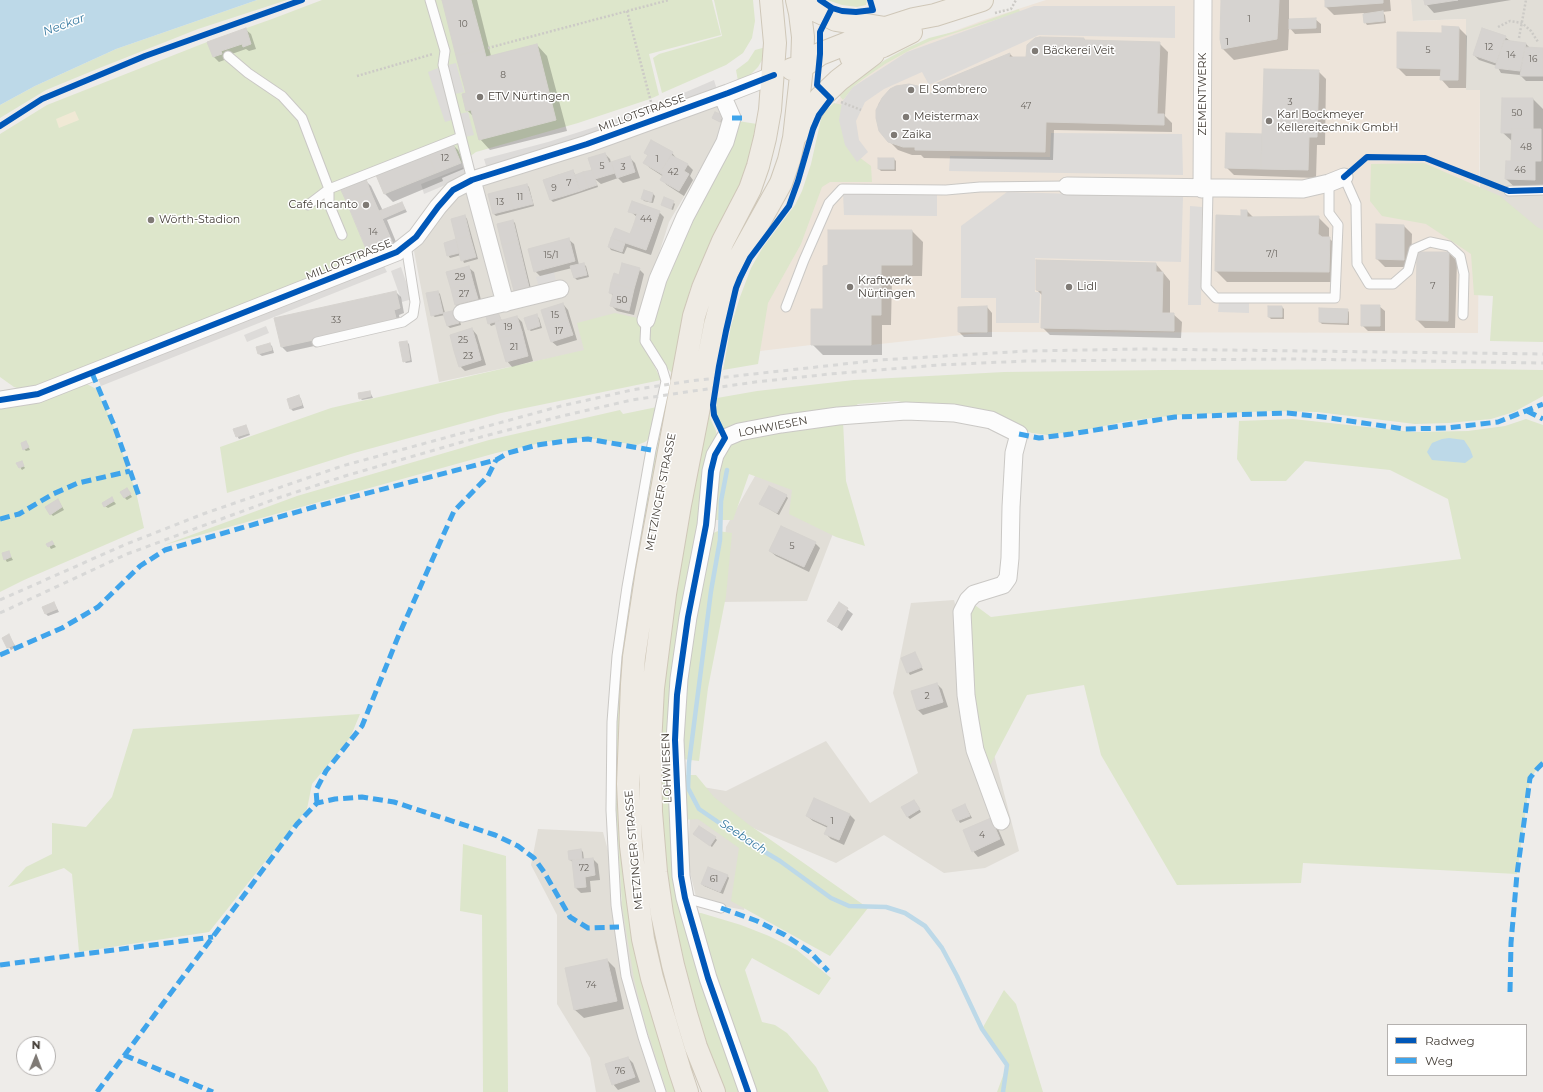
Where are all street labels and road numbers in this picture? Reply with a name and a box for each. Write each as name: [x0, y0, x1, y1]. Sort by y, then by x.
street label: ZEMENTWERK: [1196, 53, 1210, 135]
street label: MILLOTSTRASSE: [597, 91, 687, 135]
street label: MILLOTSTRASSE: [304, 237, 394, 283]
street label: LOHWIESEN: [737, 414, 809, 440]
street label: METZINGER STRASSE: [643, 432, 679, 552]
street label: LOHWIESEN: [659, 733, 675, 803]
street label: METZINGER STRASSE: [622, 790, 646, 910]

